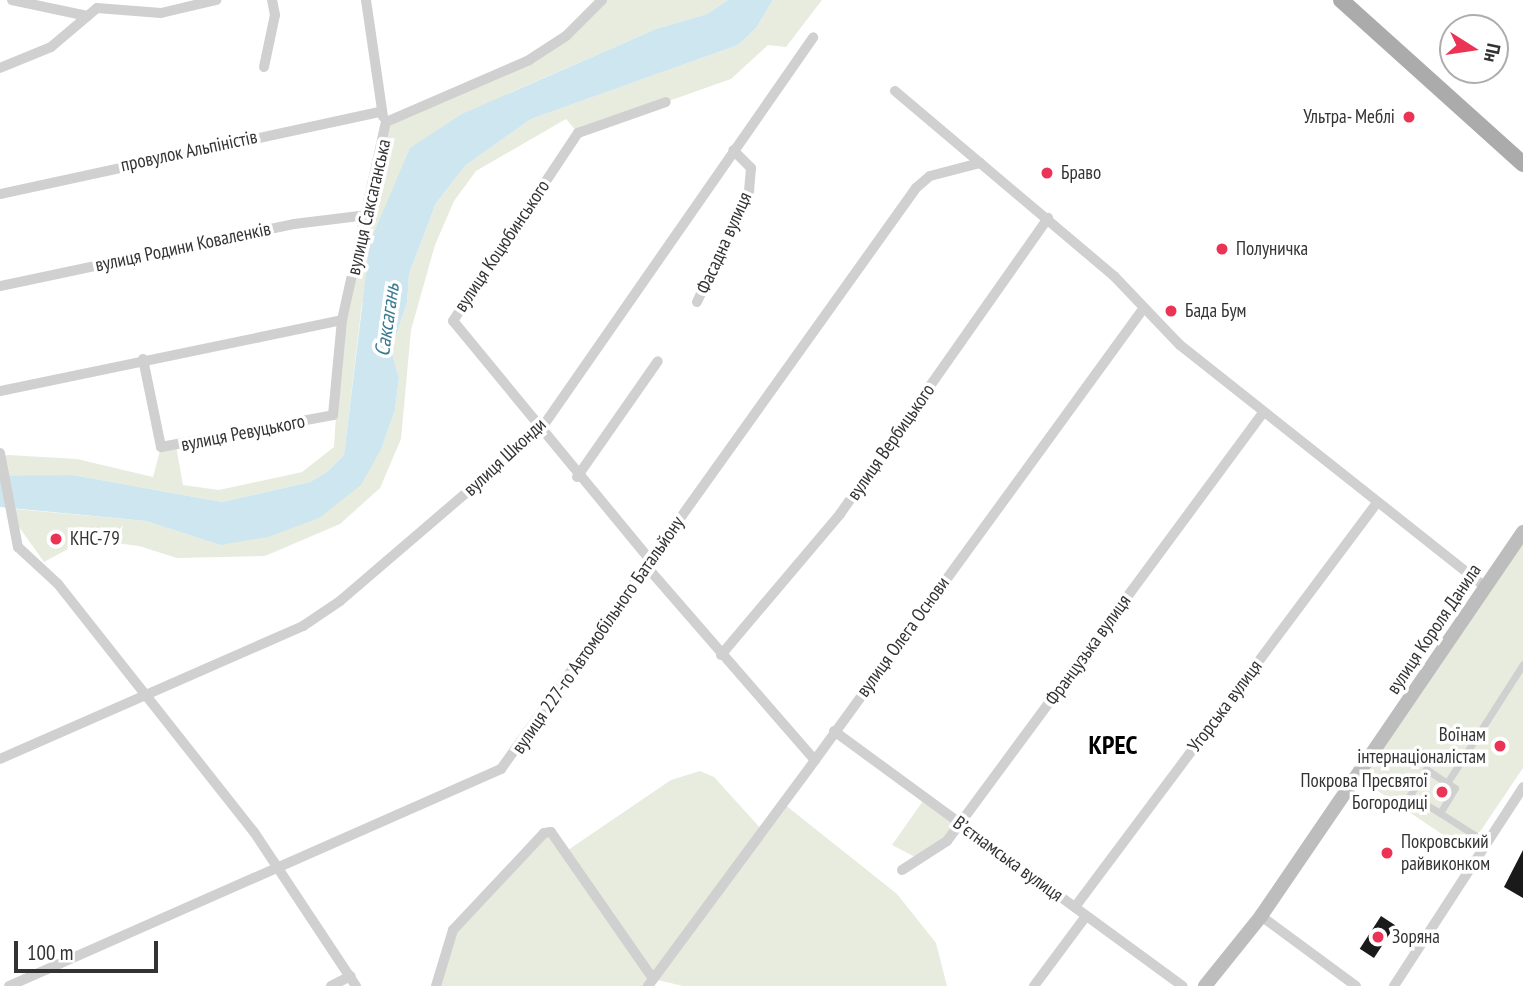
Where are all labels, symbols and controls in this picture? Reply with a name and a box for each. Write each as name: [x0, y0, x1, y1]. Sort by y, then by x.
north arrow: [1439, 14, 1509, 84]
text: Пн: [1479, 41, 1506, 64]
place label: Ультра- Меблі: [1302, 106, 1395, 128]
marker: Ультра- Меблі: [1401, 109, 1417, 125]
street label: провулок Альпіністів: [118, 125, 260, 177]
street label: вулиця Саксаганська: [342, 137, 396, 277]
place label: Браво: [1061, 162, 1101, 184]
marker: Браво: [1039, 165, 1055, 181]
street label: вулиця Коцюбинського: [449, 176, 555, 316]
street label: Фасадна вулиця: [692, 189, 756, 297]
street label: вулиця Родини Коваленків: [93, 217, 273, 277]
place label: Полуничка: [1236, 238, 1308, 260]
marker: Полуничка: [1214, 241, 1230, 257]
water label: Саксагань: [369, 282, 405, 358]
place label: Бада Бум: [1185, 300, 1247, 322]
marker: Бада Бум: [1163, 303, 1179, 319]
street label: вулиця Вербицького: [842, 380, 940, 504]
street label: вулиця Ревуцького: [179, 410, 307, 456]
street label: вулиця Шконди: [459, 413, 551, 501]
street label: вулиця 227-го Автомобільного Батальйону: [507, 512, 689, 758]
place label: КНС-79: [70, 528, 120, 550]
marker: КНС-79: [48, 531, 64, 547]
street label: вулиця Короля Данила: [1382, 559, 1486, 699]
street label: вулиця Олега Основи: [852, 573, 954, 701]
street label: Французька вулиця: [1040, 590, 1136, 710]
street label: Угорська вулиця: [1183, 656, 1267, 756]
place label: Воїнам інтернаціоналістам: [1357, 724, 1486, 768]
district label: КРЕС: [1089, 729, 1137, 761]
marker: Воїнам інтернаціоналістам: [1492, 738, 1508, 754]
place label: Покрова Пресвятої Богородиці: [1301, 770, 1428, 814]
marker: Покрова Пресвятої Богородиці: [1434, 784, 1450, 800]
street label: Вʼєтнамська вулиця: [949, 811, 1067, 907]
place label: Покровський райвиконком: [1401, 831, 1490, 875]
marker: Покровський райвиконком: [1379, 845, 1395, 861]
scale bar: [18, 926, 161, 970]
place label: Зоряна: [1392, 926, 1440, 948]
marker: Зоряна: [1370, 929, 1386, 945]
text: 100 m: [27, 939, 73, 966]

